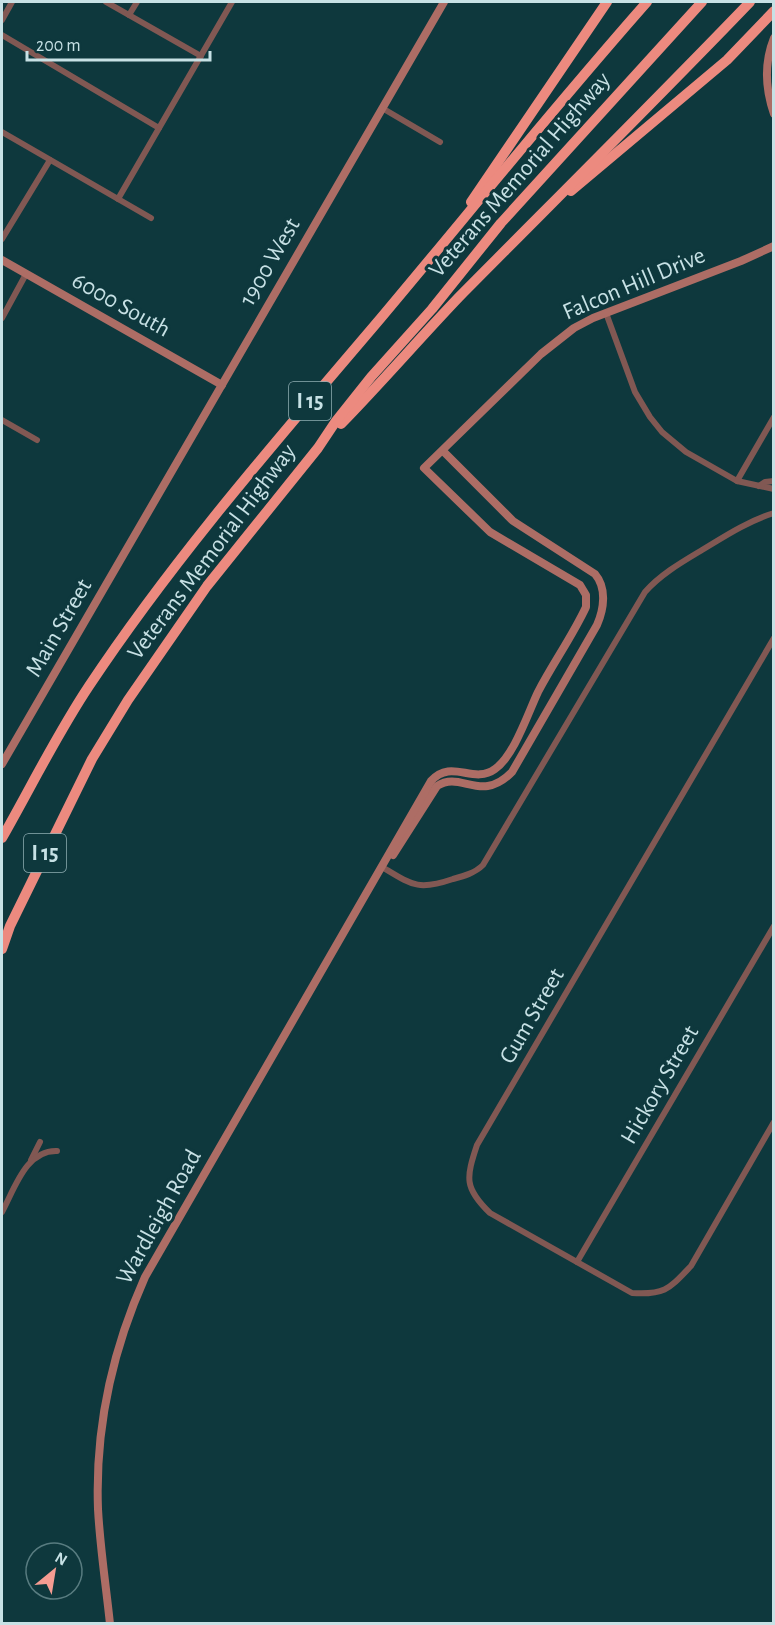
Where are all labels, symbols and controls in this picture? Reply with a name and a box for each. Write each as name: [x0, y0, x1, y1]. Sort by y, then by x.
scale bar: [27, 24, 210, 62]
text: 200 m: [36, 37, 81, 55]
street label: Veterans Memorial Highway: [425, 68, 615, 282]
street label: 1900 West: [235, 214, 305, 310]
street label: Falcon Hill Drive: [559, 243, 709, 325]
street label: 6000 South: [68, 268, 174, 342]
road number: I 15: [289, 382, 331, 420]
street label: Veterans Memorial Highway: [123, 440, 301, 664]
street label: Main Street: [21, 575, 97, 681]
road number: I 15: [24, 834, 66, 872]
street label: Gum Street: [495, 964, 569, 1068]
street label: Hickory Street: [617, 1021, 704, 1148]
street label: Wardleigh Road: [112, 1146, 206, 1288]
north arrow: [24, 1541, 84, 1601]
text: N: [52, 1549, 70, 1569]

